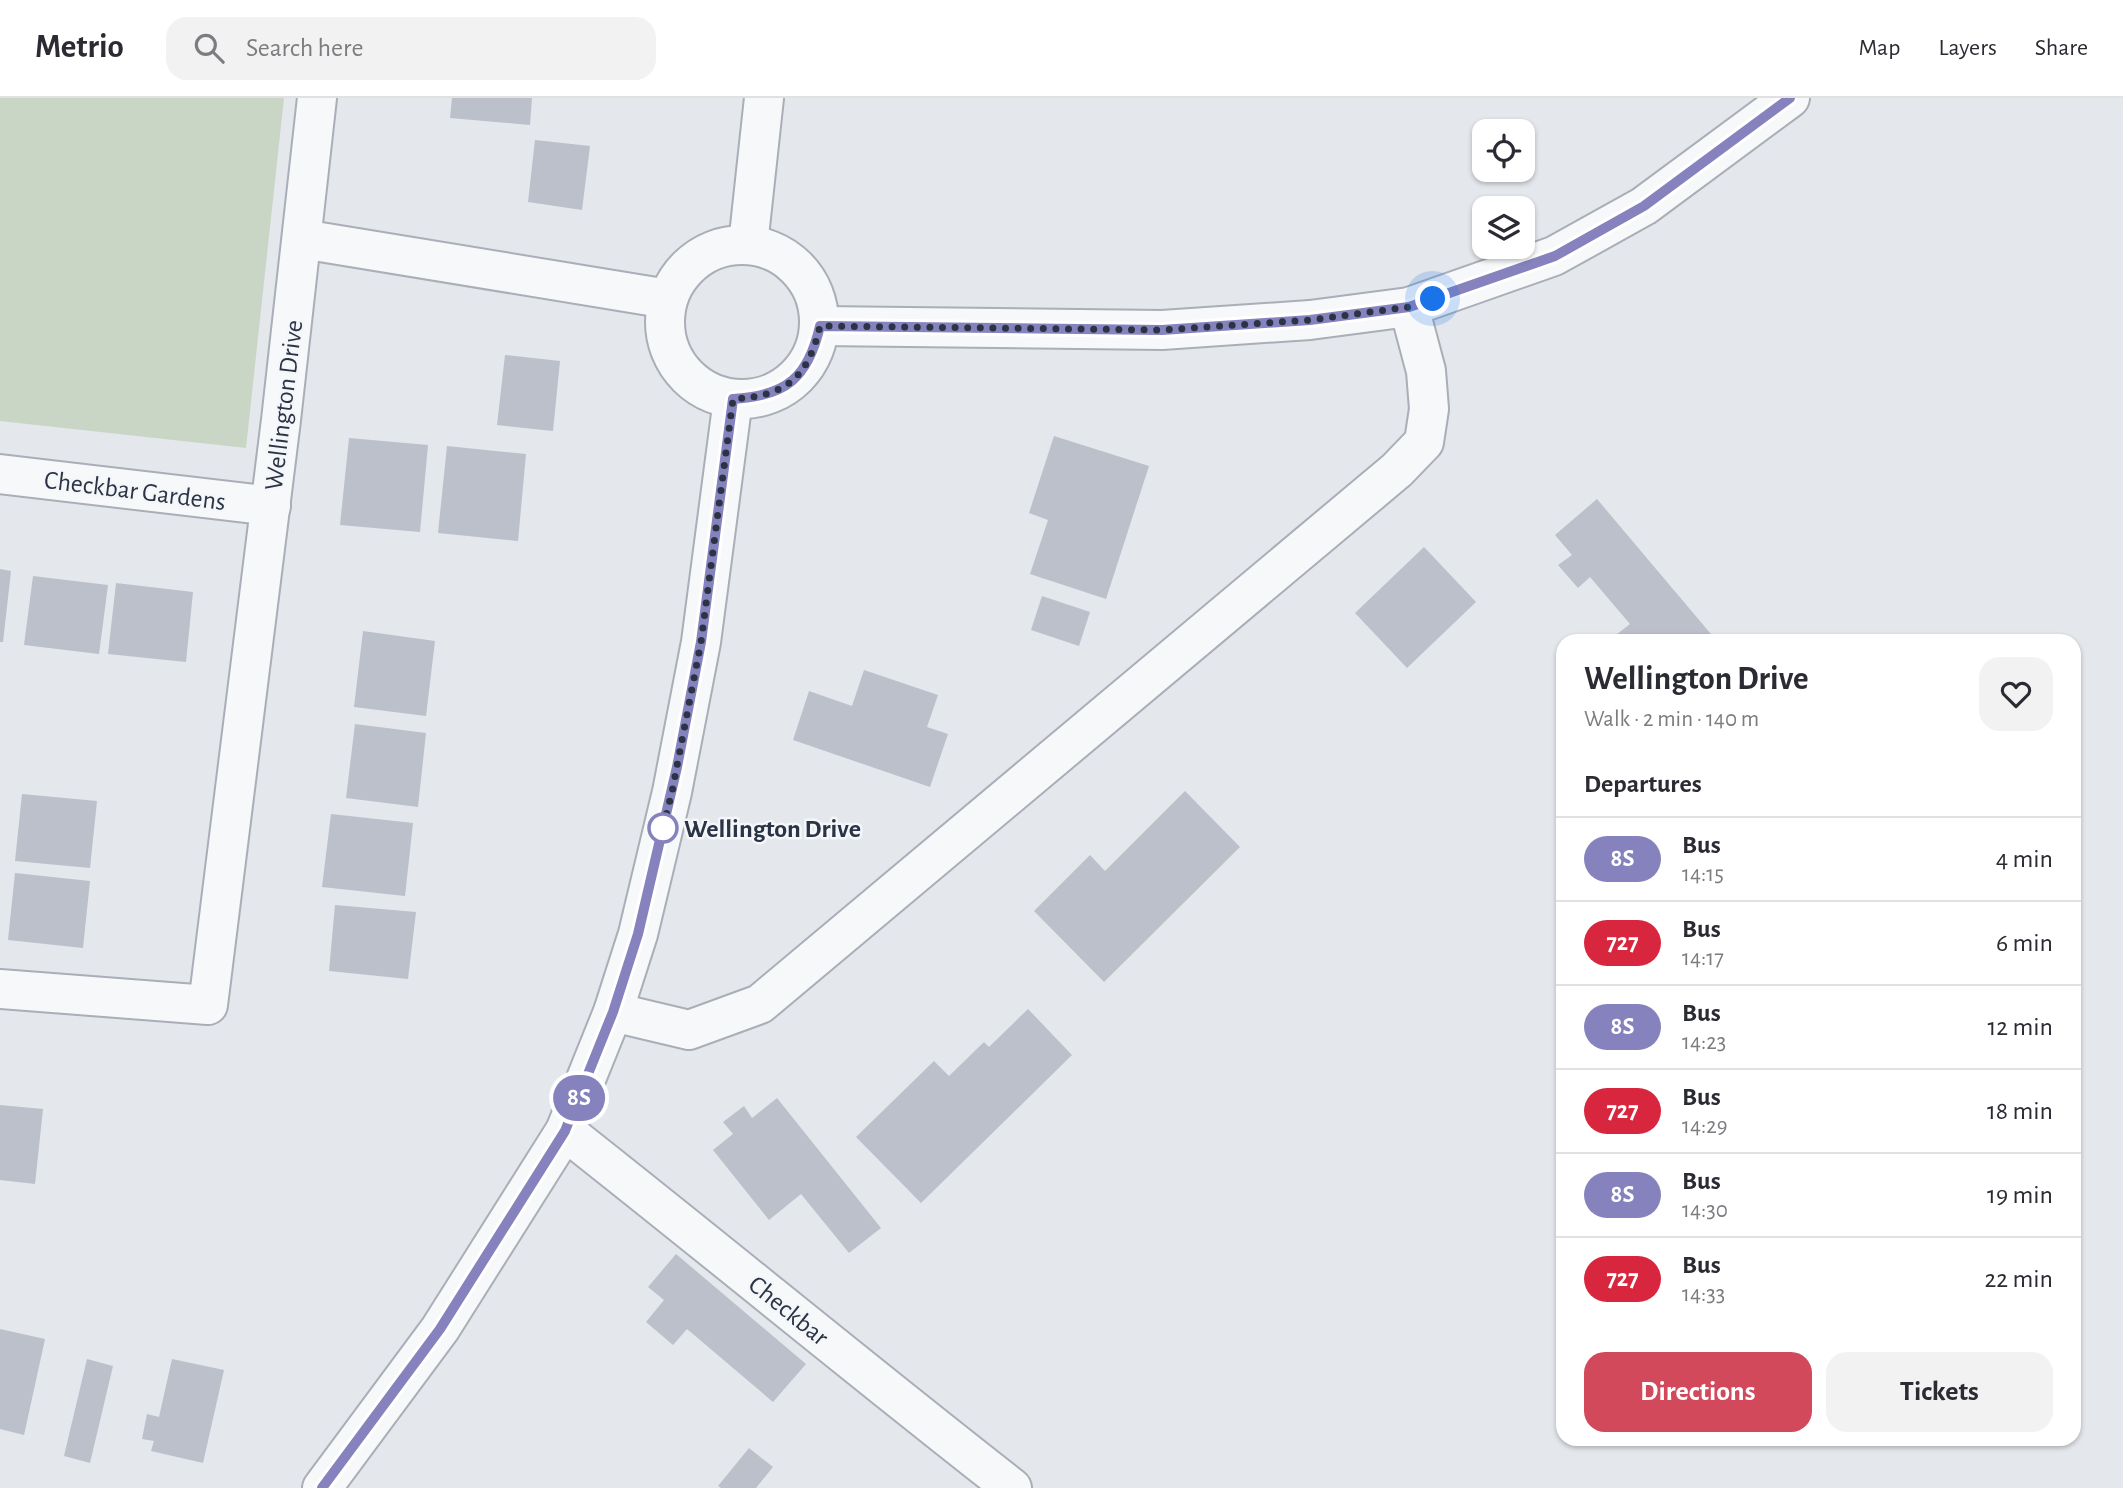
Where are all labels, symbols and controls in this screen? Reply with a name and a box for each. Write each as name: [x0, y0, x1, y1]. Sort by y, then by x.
search box: [166, 17, 656, 80]
icon: search: [190, 29, 228, 67]
text: Metrio: [35, 31, 124, 64]
text: Search here: [246, 35, 363, 61]
text: Map: [1858, 36, 1900, 60]
text: Layers: [1938, 36, 1997, 60]
text: Share: [2035, 36, 2088, 60]
map controls: [1472, 119, 1535, 259]
button: locate: [1472, 119, 1535, 182]
button: layers: [1472, 196, 1535, 259]
your location: [1415, 281, 1450, 316]
street label: Wellington Drive: [261, 318, 307, 492]
street label: Checkbar Gardens: [43, 467, 227, 515]
button: heart: [1979, 657, 2053, 731]
text: Wellington Drive: [1584, 663, 1809, 696]
text: Walk · 2 min · 140 m: [1584, 708, 1759, 731]
text: Departures: [1584, 771, 1702, 797]
marker: Wellington Drive: [648, 813, 678, 843]
place label: Wellington Drive: [684, 816, 861, 842]
text: Bus: [1682, 832, 1721, 858]
text: 4 min: [1996, 846, 2053, 872]
text: 8S: [1611, 847, 1634, 871]
text: 14:15: [1682, 863, 1724, 886]
text: Bus: [1682, 916, 1721, 942]
text: 6 min: [1996, 930, 2053, 956]
text: 727: [1606, 931, 1639, 955]
text: 14:17: [1682, 947, 1724, 970]
text: Bus: [1682, 1000, 1721, 1026]
text: 12 min: [1987, 1014, 2053, 1040]
text: 8S: [1611, 1015, 1634, 1039]
text: 14:23: [1682, 1031, 1726, 1054]
line badge: 8S: [548, 1075, 610, 1121]
text: Bus: [1682, 1084, 1721, 1110]
text: 8S: [567, 1086, 591, 1110]
text: 18 min: [1987, 1098, 2053, 1124]
text: 727: [1606, 1099, 1639, 1123]
text: 14:29: [1682, 1115, 1728, 1138]
text: Bus: [1682, 1168, 1721, 1194]
text: 19 min: [1987, 1182, 2053, 1208]
text: 8S: [1611, 1183, 1634, 1207]
text: 14:30: [1682, 1199, 1728, 1222]
text: Bus: [1682, 1252, 1721, 1278]
text: 22 min: [1985, 1266, 2053, 1292]
text: 727: [1606, 1267, 1639, 1291]
street label: Checkbar: [744, 1271, 834, 1351]
text: 14:33: [1682, 1283, 1725, 1306]
button: Directions: [1584, 1352, 1812, 1432]
button: Tickets: [1826, 1352, 2053, 1432]

